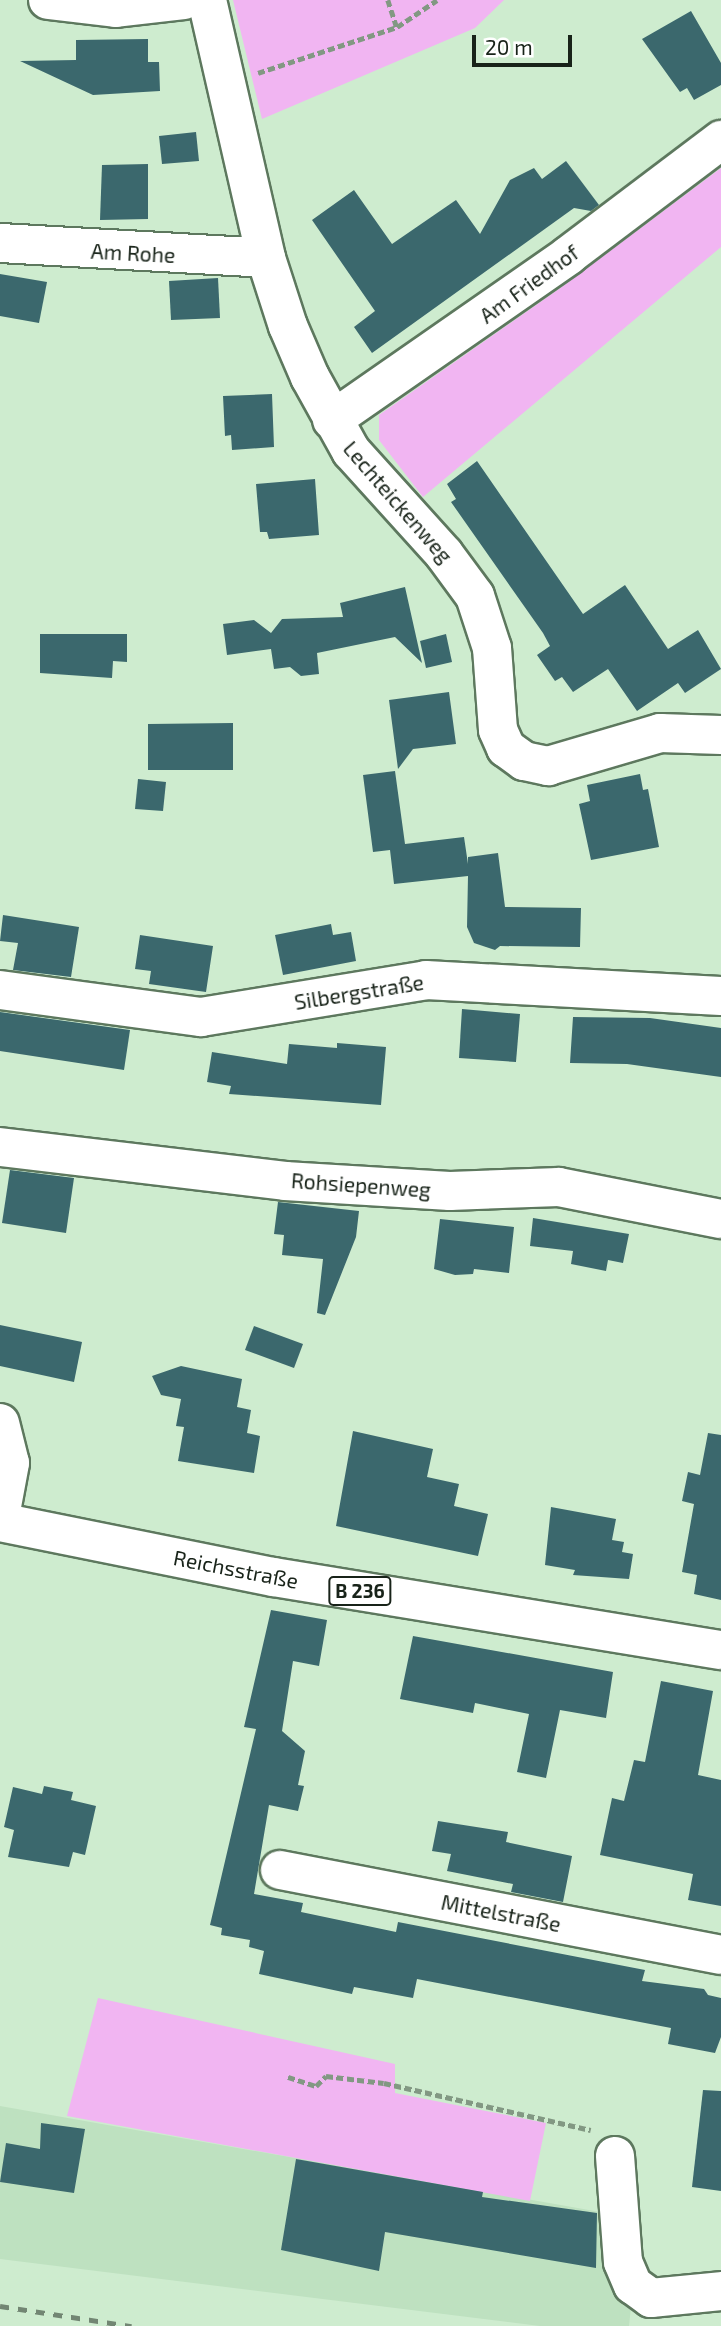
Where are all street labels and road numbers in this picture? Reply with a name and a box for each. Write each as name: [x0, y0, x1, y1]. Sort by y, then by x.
street label: Am Rohe: [90, 238, 176, 268]
street label: Am Friedhof: [475, 240, 583, 328]
street label: Lechteickenweg: [338, 436, 458, 568]
street label: Silbergstraße: [293, 969, 425, 1015]
street label: Rohsiepenweg: [290, 1168, 432, 1202]
street label: Reichsstraße: [171, 1545, 301, 1593]
road number: B 236: [327, 1576, 393, 1606]
street label: Mittelstraße: [439, 1889, 563, 1937]

